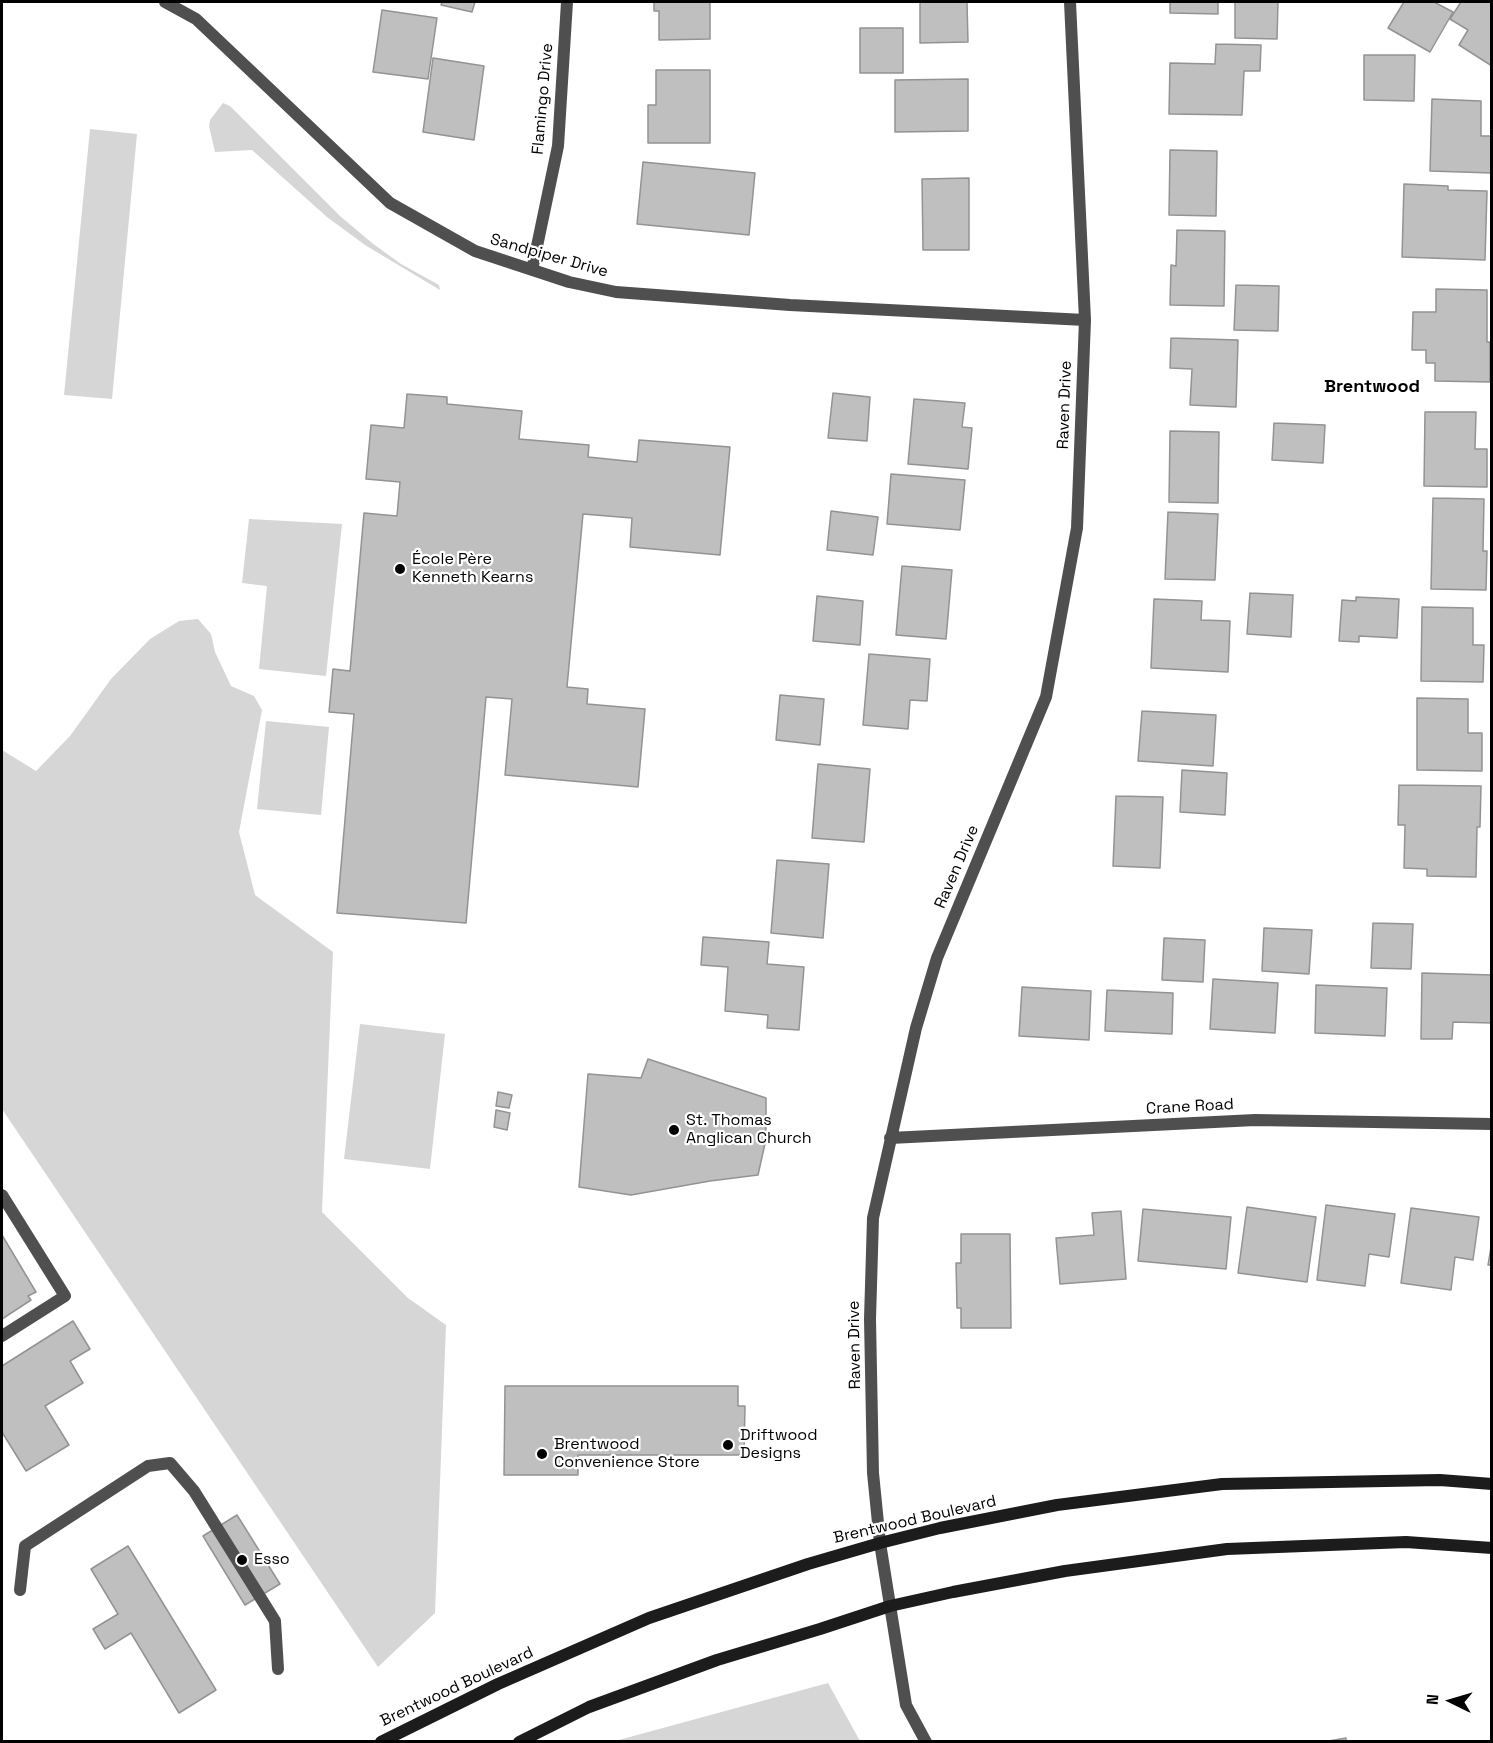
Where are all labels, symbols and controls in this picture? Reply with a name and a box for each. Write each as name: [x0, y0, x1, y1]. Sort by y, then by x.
street label: Flamingo Drive: [529, 42, 557, 156]
street label: Sandpiper Drive: [488, 230, 610, 282]
street label: Raven Drive: [1054, 360, 1076, 450]
district label: Brentwood: [1324, 376, 1420, 398]
place label: École Père Kenneth Kearns: [412, 550, 533, 588]
marker: École Père Kenneth Kearns: [393, 562, 407, 576]
street label: Raven Drive: [931, 822, 983, 912]
street label: Crane Road: [1146, 1095, 1234, 1119]
place label: St. Thomas Anglican Church: [686, 1111, 812, 1149]
marker: St. Thomas Anglican Church: [667, 1123, 681, 1137]
street label: Raven Drive: [845, 1300, 865, 1390]
place label: Driftwood Designs: [740, 1426, 817, 1464]
place label: Brentwood Convenience Store: [554, 1435, 700, 1473]
marker: Driftwood Designs: [721, 1438, 735, 1452]
marker: Brentwood Convenience Store: [535, 1447, 549, 1461]
street label: Brentwood Boulevard: [832, 1492, 998, 1548]
place label: Esso: [254, 1550, 290, 1570]
marker: Esso: [235, 1553, 249, 1567]
street label: Brentwood Boulevard: [377, 1643, 537, 1731]
north arrow: [1421, 1671, 1481, 1731]
text: N: [1422, 1693, 1443, 1706]

